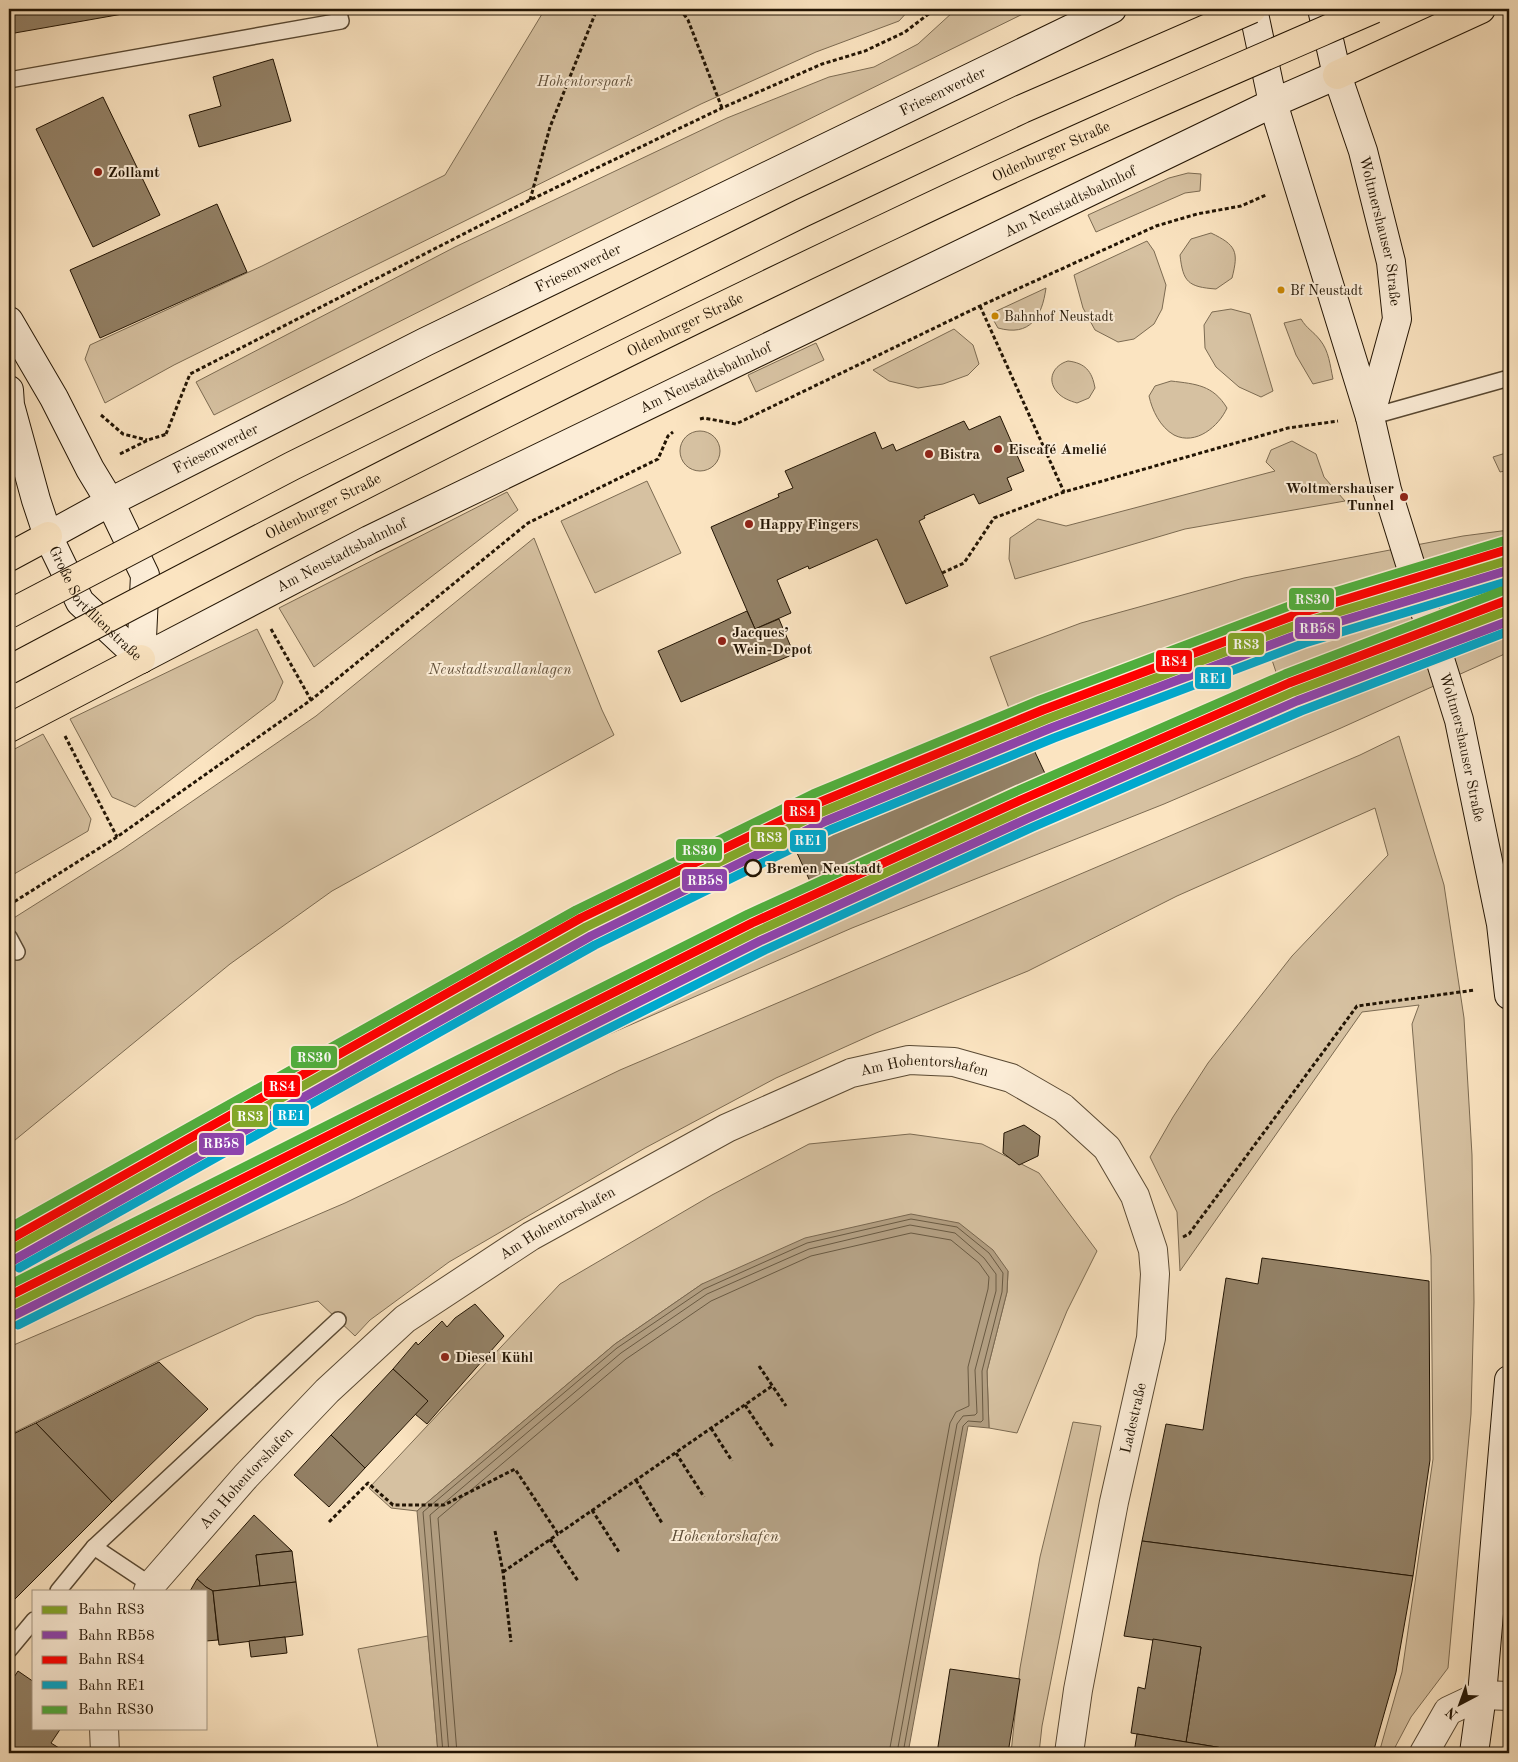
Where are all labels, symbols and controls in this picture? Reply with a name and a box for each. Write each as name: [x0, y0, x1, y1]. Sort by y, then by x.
street label: Friesenwerder: [898, 65, 988, 120]
park label: Hohentorspark: [536, 75, 633, 90]
street label: Oldenburger Straße: [990, 119, 1113, 186]
street label: Woltmershauser Straße: [1356, 155, 1402, 307]
street label: Am Neustadtsbahnhof: [1002, 164, 1140, 241]
marker: Zollamt: [92, 166, 104, 178]
place label: Zollamt: [108, 166, 160, 181]
street label: Friesenwerder: [533, 242, 624, 296]
place label: Bf Neustadt: [1290, 284, 1363, 298]
marker: Bf Neustadt: [1276, 285, 1286, 295]
street label: Oldenburger Straße: [625, 291, 746, 361]
place label: Bahnhof Neustadt: [1004, 310, 1114, 324]
marker: Bahnhof Neustadt: [990, 311, 1000, 321]
street label: Am Neustadtsbahnhof: [638, 340, 776, 417]
street label: Friesenwerder: [171, 422, 261, 478]
marker: Eiscafé Amelié: [992, 443, 1004, 455]
place label: Eiscafé Amelié: [1008, 443, 1107, 458]
marker: Bistra: [923, 448, 935, 460]
place label: Bistra: [939, 448, 981, 463]
street label: Oldenburger Straße: [263, 472, 384, 543]
place label: Woltmershauser Tunnel: [1285, 482, 1394, 514]
marker: Woltmershauser Tunnel: [1398, 491, 1410, 503]
street label: Am Neustadtsbahnhof: [274, 516, 411, 596]
marker: Happy Fingers: [743, 518, 755, 530]
place label: Happy Fingers: [759, 518, 859, 533]
street label: Große Sortillienstraße: [45, 544, 144, 664]
line badge: RS30: [1288, 587, 1335, 611]
text: RS30: [1294, 593, 1330, 607]
line badge: RB58: [1294, 616, 1341, 640]
text: RB58: [1299, 622, 1335, 636]
place label: Jacques’ Wein-Depot: [732, 626, 813, 658]
line badge: RS3: [1227, 632, 1265, 656]
marker: Jacques’ Wein-Depot: [716, 635, 728, 647]
text: RS3: [1232, 638, 1260, 652]
line badge: RS4: [1155, 649, 1193, 673]
text: RS4: [1160, 655, 1188, 669]
park label: Neustadtswallanlagen: [427, 663, 572, 678]
line badge: RE1: [1194, 666, 1232, 690]
street label: Woltmershauser Straße: [1436, 671, 1486, 824]
text: RE1: [1199, 672, 1227, 686]
line badge: RS4: [783, 799, 821, 823]
text: RS4: [788, 805, 816, 819]
line badge: RS3: [750, 826, 788, 850]
line badge: RE1: [789, 829, 827, 853]
text: RS3: [755, 831, 783, 845]
text: RE1: [794, 834, 822, 848]
line badge: RS30: [675, 838, 723, 862]
text: RS30: [681, 844, 717, 858]
marker: Bremen Neustadt: [744, 859, 762, 877]
place label: Bremen Neustadt: [766, 862, 882, 877]
line badge: RB58: [681, 868, 728, 892]
text: RB58: [687, 874, 723, 888]
line badge: RS30: [290, 1045, 338, 1069]
text: RS30: [296, 1051, 332, 1065]
street label: Am Hohentorshafen: [859, 1054, 990, 1080]
line badge: RS4: [263, 1074, 301, 1098]
text: RS4: [268, 1080, 296, 1094]
line badge: RE1: [272, 1103, 310, 1127]
line badge: RS3: [231, 1104, 269, 1128]
text: RE1: [277, 1109, 305, 1123]
text: RS3: [236, 1110, 264, 1124]
line badge: RB58: [198, 1132, 245, 1156]
text: RB58: [203, 1137, 239, 1151]
street label: Am Hohentorshafen: [497, 1185, 618, 1263]
marker: Diesel Kühl: [439, 1351, 451, 1363]
place label: Diesel Kühl: [455, 1351, 534, 1366]
street label: Ladestraße: [1119, 1381, 1150, 1455]
street label: Am Hohentorshafen: [198, 1425, 297, 1532]
water label: Hohentorshafen: [670, 1529, 779, 1545]
legend: [32, 1590, 208, 1730]
text: Bahn RS3: [78, 1603, 145, 1618]
text: Bahn RB58: [78, 1629, 155, 1644]
text: Bahn RS4: [78, 1653, 145, 1668]
text: Bahn RE1: [78, 1679, 146, 1694]
north arrow: [1436, 1680, 1486, 1730]
text: Bahn RS30: [78, 1703, 154, 1718]
text: N: [1443, 1704, 1461, 1722]

